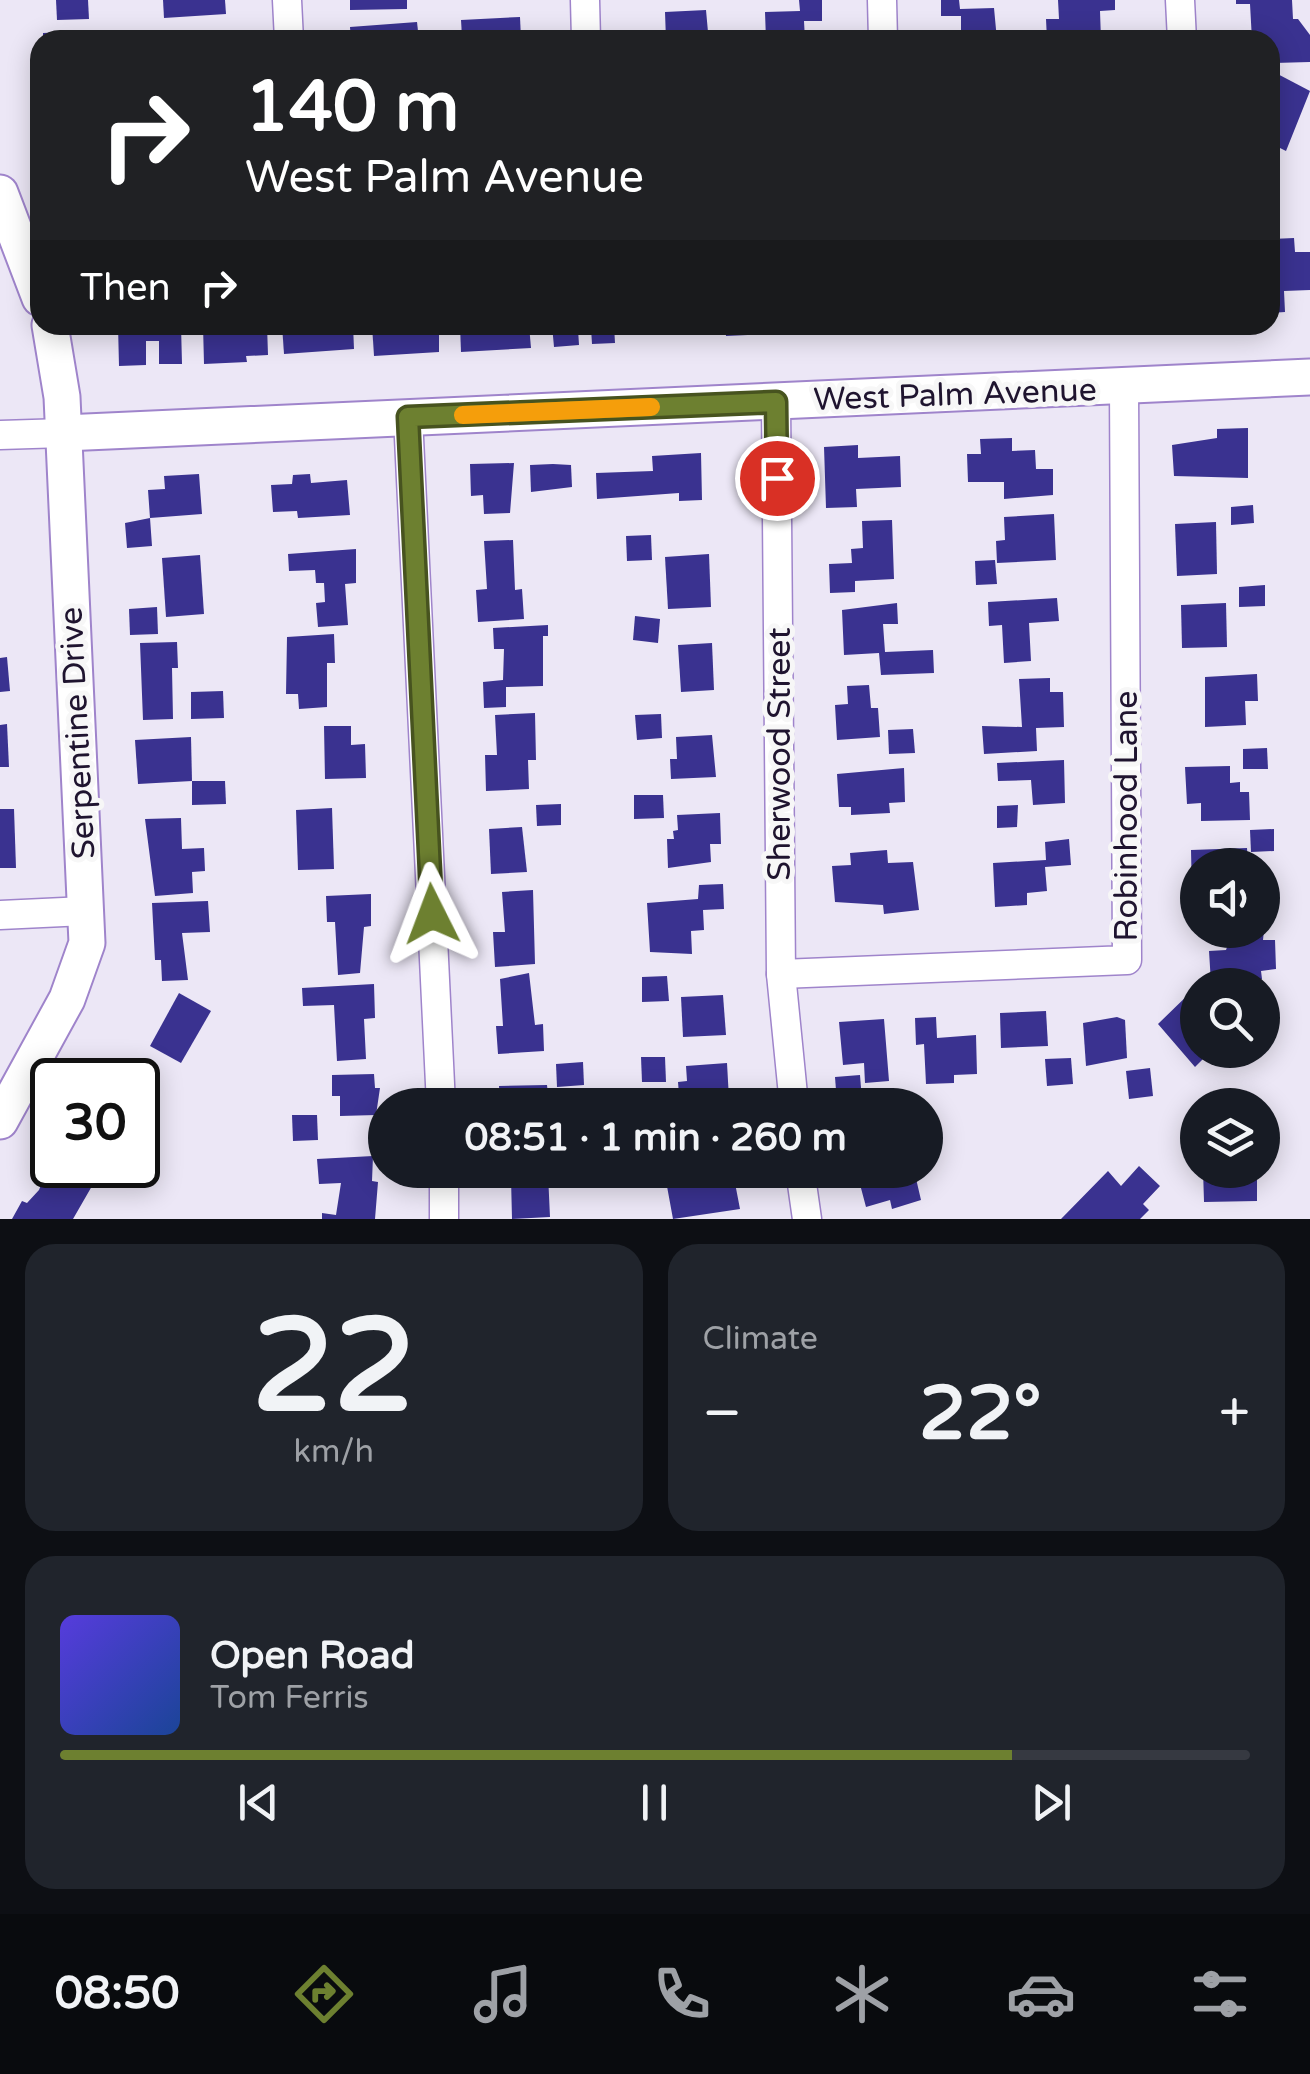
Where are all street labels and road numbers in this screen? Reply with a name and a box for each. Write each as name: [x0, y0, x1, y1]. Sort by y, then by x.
street label: West Palm Avenue: [813, 371, 1097, 419]
street label: Serpentine Drive: [52, 606, 104, 860]
street label: Sherwood Street: [761, 627, 799, 881]
street label: Robinhood Lane: [1108, 691, 1146, 941]

